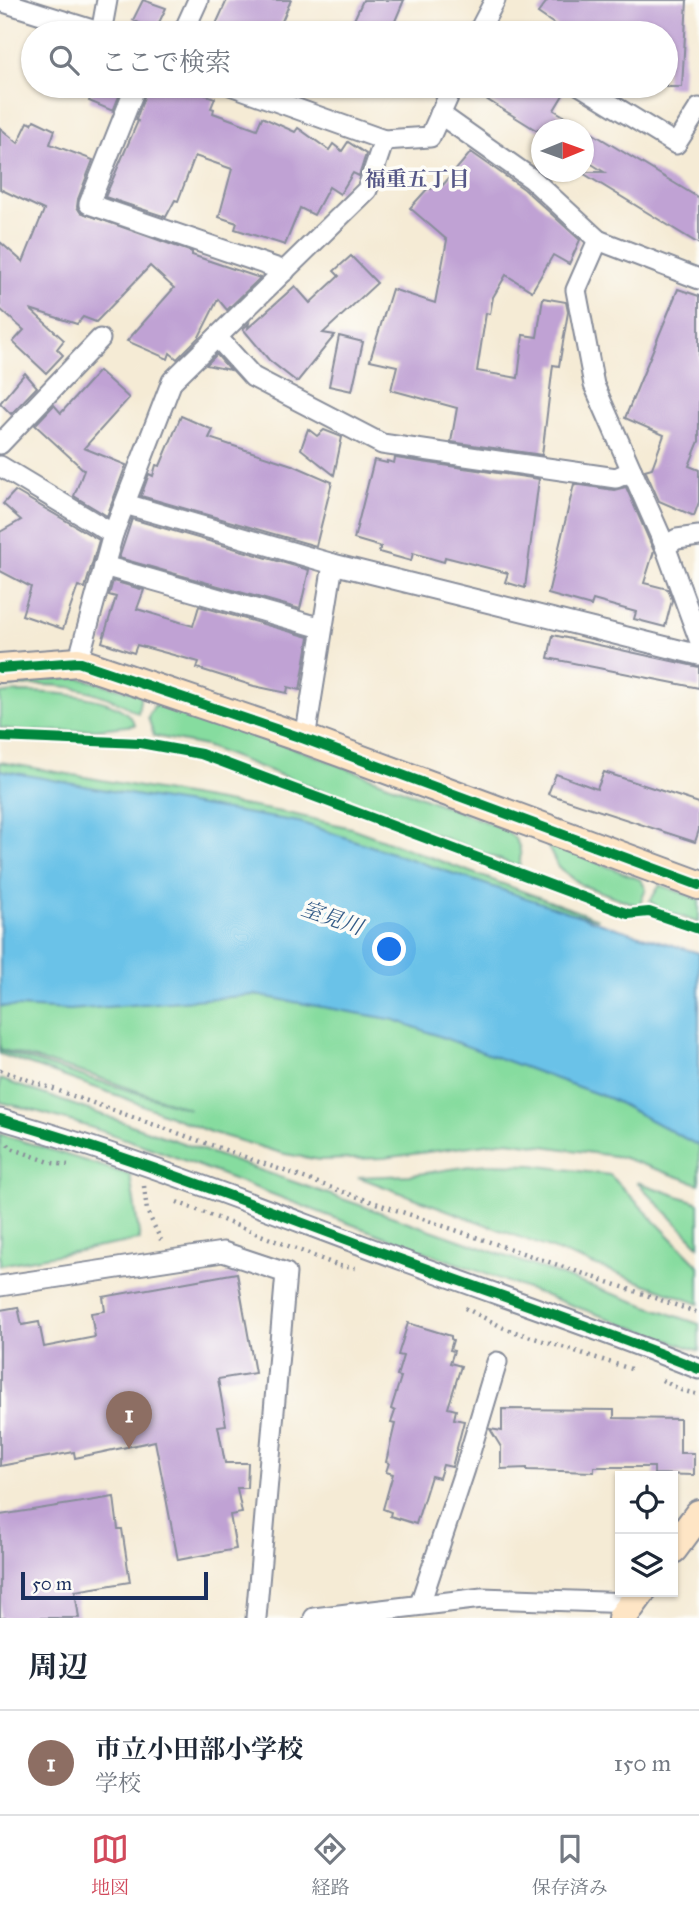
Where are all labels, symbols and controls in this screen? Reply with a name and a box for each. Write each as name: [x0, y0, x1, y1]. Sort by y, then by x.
search box: [21, 21, 678, 98]
icon: search: [45, 41, 83, 79]
text: ここで検索: [101, 46, 231, 78]
north arrow: [531, 119, 594, 182]
district label: 福重五丁目: [365, 166, 470, 192]
water label: 室見川: [298, 895, 368, 941]
your location: [372, 932, 406, 966]
pin: 1: [106, 1391, 152, 1449]
map controls: [615, 1471, 678, 1597]
button: locate: [615, 1471, 678, 1534]
button: layers: [615, 1534, 678, 1597]
scale bar: [21, 1569, 208, 1601]
text: 50 m: [32, 1572, 72, 1595]
text: 周辺: [28, 1649, 88, 1685]
text: 市立小田部小学校: [95, 1733, 303, 1765]
text: 1: [46, 1749, 56, 1777]
text: 150 m: [614, 1749, 671, 1777]
text: 学校: [95, 1769, 141, 1797]
tab: 地図: [91, 1830, 129, 1899]
tab: 経路: [311, 1830, 350, 1899]
tab: 保存済み: [532, 1830, 608, 1899]

